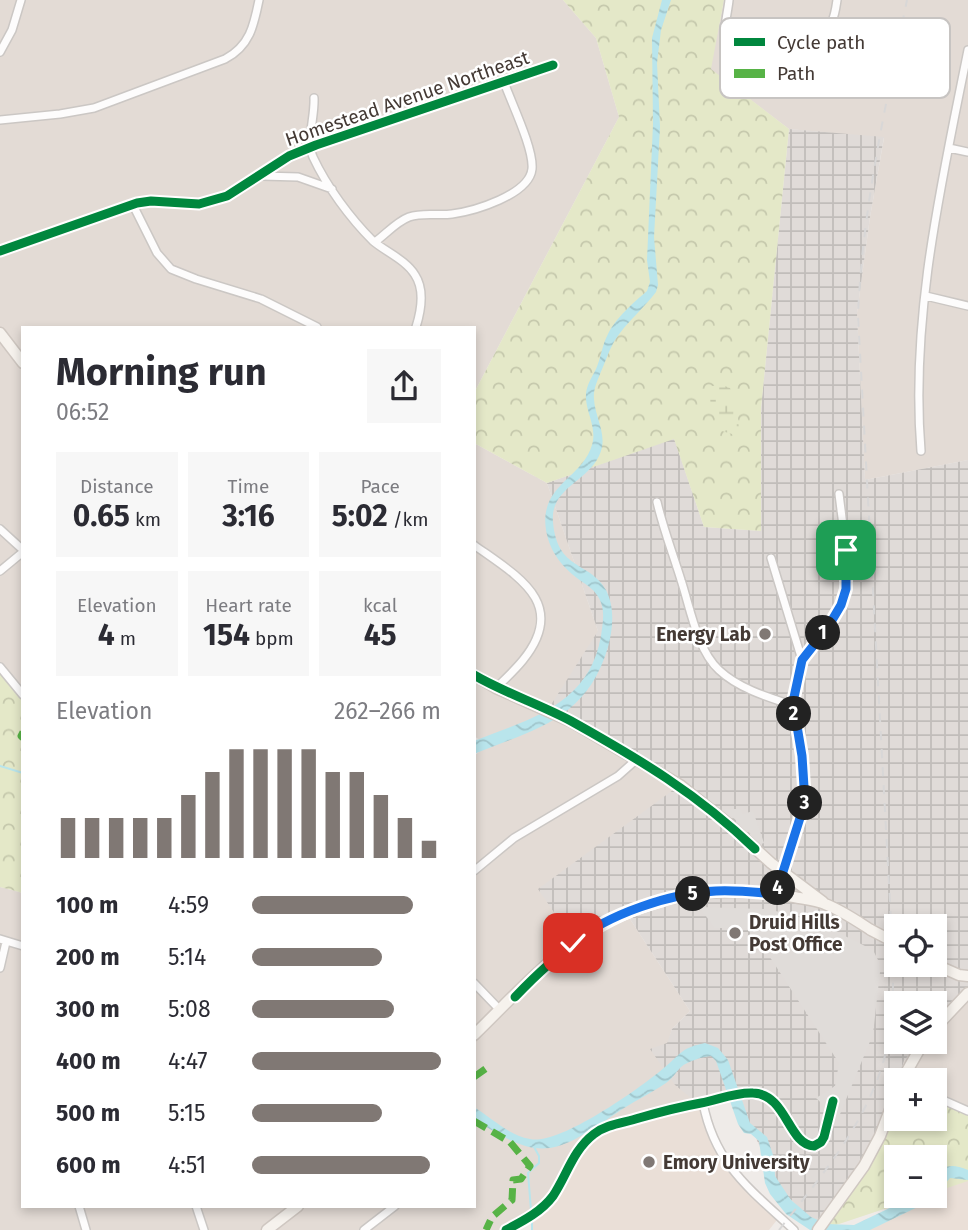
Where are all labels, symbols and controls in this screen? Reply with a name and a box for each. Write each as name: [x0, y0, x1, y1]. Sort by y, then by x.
legend: [720, 18, 950, 98]
text: Cycle path: [777, 31, 865, 54]
street label: Homestead Avenue Northeast: [282, 46, 532, 151]
text: Path: [777, 62, 815, 85]
text: Morning run: [56, 349, 267, 395]
button: share: [367, 349, 441, 423]
text: 06:52: [56, 398, 109, 426]
text: Distance: [80, 475, 154, 498]
text: Time: [228, 475, 269, 498]
text: Pace: [360, 475, 400, 498]
text: 0.65: [73, 498, 130, 534]
text: 3:16: [222, 498, 275, 534]
text: 5:02: [332, 498, 388, 534]
text: km: [130, 508, 161, 531]
text: /km: [388, 508, 429, 531]
pin: [816, 520, 876, 580]
icon: arrive: [827, 531, 865, 569]
text: Elevation: [77, 594, 157, 617]
text: Heart rate: [205, 594, 292, 617]
text: kcal: [363, 594, 397, 617]
pin: 1: [806, 616, 840, 650]
text: 4: [98, 617, 115, 653]
text: 154: [203, 617, 250, 653]
text: 45: [364, 617, 397, 653]
text: 1: [818, 621, 827, 644]
place label: Energy Lab: [656, 623, 751, 646]
marker: Energy Lab: [757, 626, 773, 642]
text: m: [115, 627, 136, 650]
text: bpm: [250, 627, 294, 650]
pin: 2: [776, 696, 812, 732]
text: Elevation: [56, 697, 152, 725]
text: 262–266 m: [334, 697, 441, 725]
text: 2: [789, 702, 798, 725]
pin: 3: [788, 786, 822, 820]
text: 3: [800, 791, 809, 814]
pin: 4: [760, 870, 796, 906]
pin: 5: [676, 876, 710, 912]
text: 4: [772, 876, 783, 899]
text: 5: [687, 882, 698, 905]
text: 100 m: [56, 891, 118, 919]
text: 4:59: [168, 891, 209, 919]
place label: Druid Hills Post Office: [749, 911, 842, 956]
pin: [543, 913, 603, 973]
map controls: [884, 914, 947, 1208]
button: locate: [884, 914, 947, 977]
icon: check: [554, 924, 592, 962]
marker: Druid Hills Post Office: [727, 925, 743, 941]
text: 200 m: [56, 943, 120, 971]
text: 5:14: [168, 943, 206, 971]
button: layers: [884, 991, 947, 1054]
text: 300 m: [56, 995, 120, 1023]
text: 5:08: [168, 995, 211, 1023]
text: 400 m: [56, 1047, 121, 1075]
text: 4:47: [168, 1047, 208, 1075]
button: +: [884, 1068, 947, 1131]
text: 500 m: [56, 1099, 120, 1127]
text: 5:15: [168, 1099, 206, 1127]
button: −: [884, 1145, 947, 1208]
text: 600 m: [56, 1151, 121, 1179]
text: 4:51: [168, 1151, 206, 1179]
place label: Emory University: [663, 1151, 810, 1174]
marker: Emory University: [641, 1154, 657, 1170]

